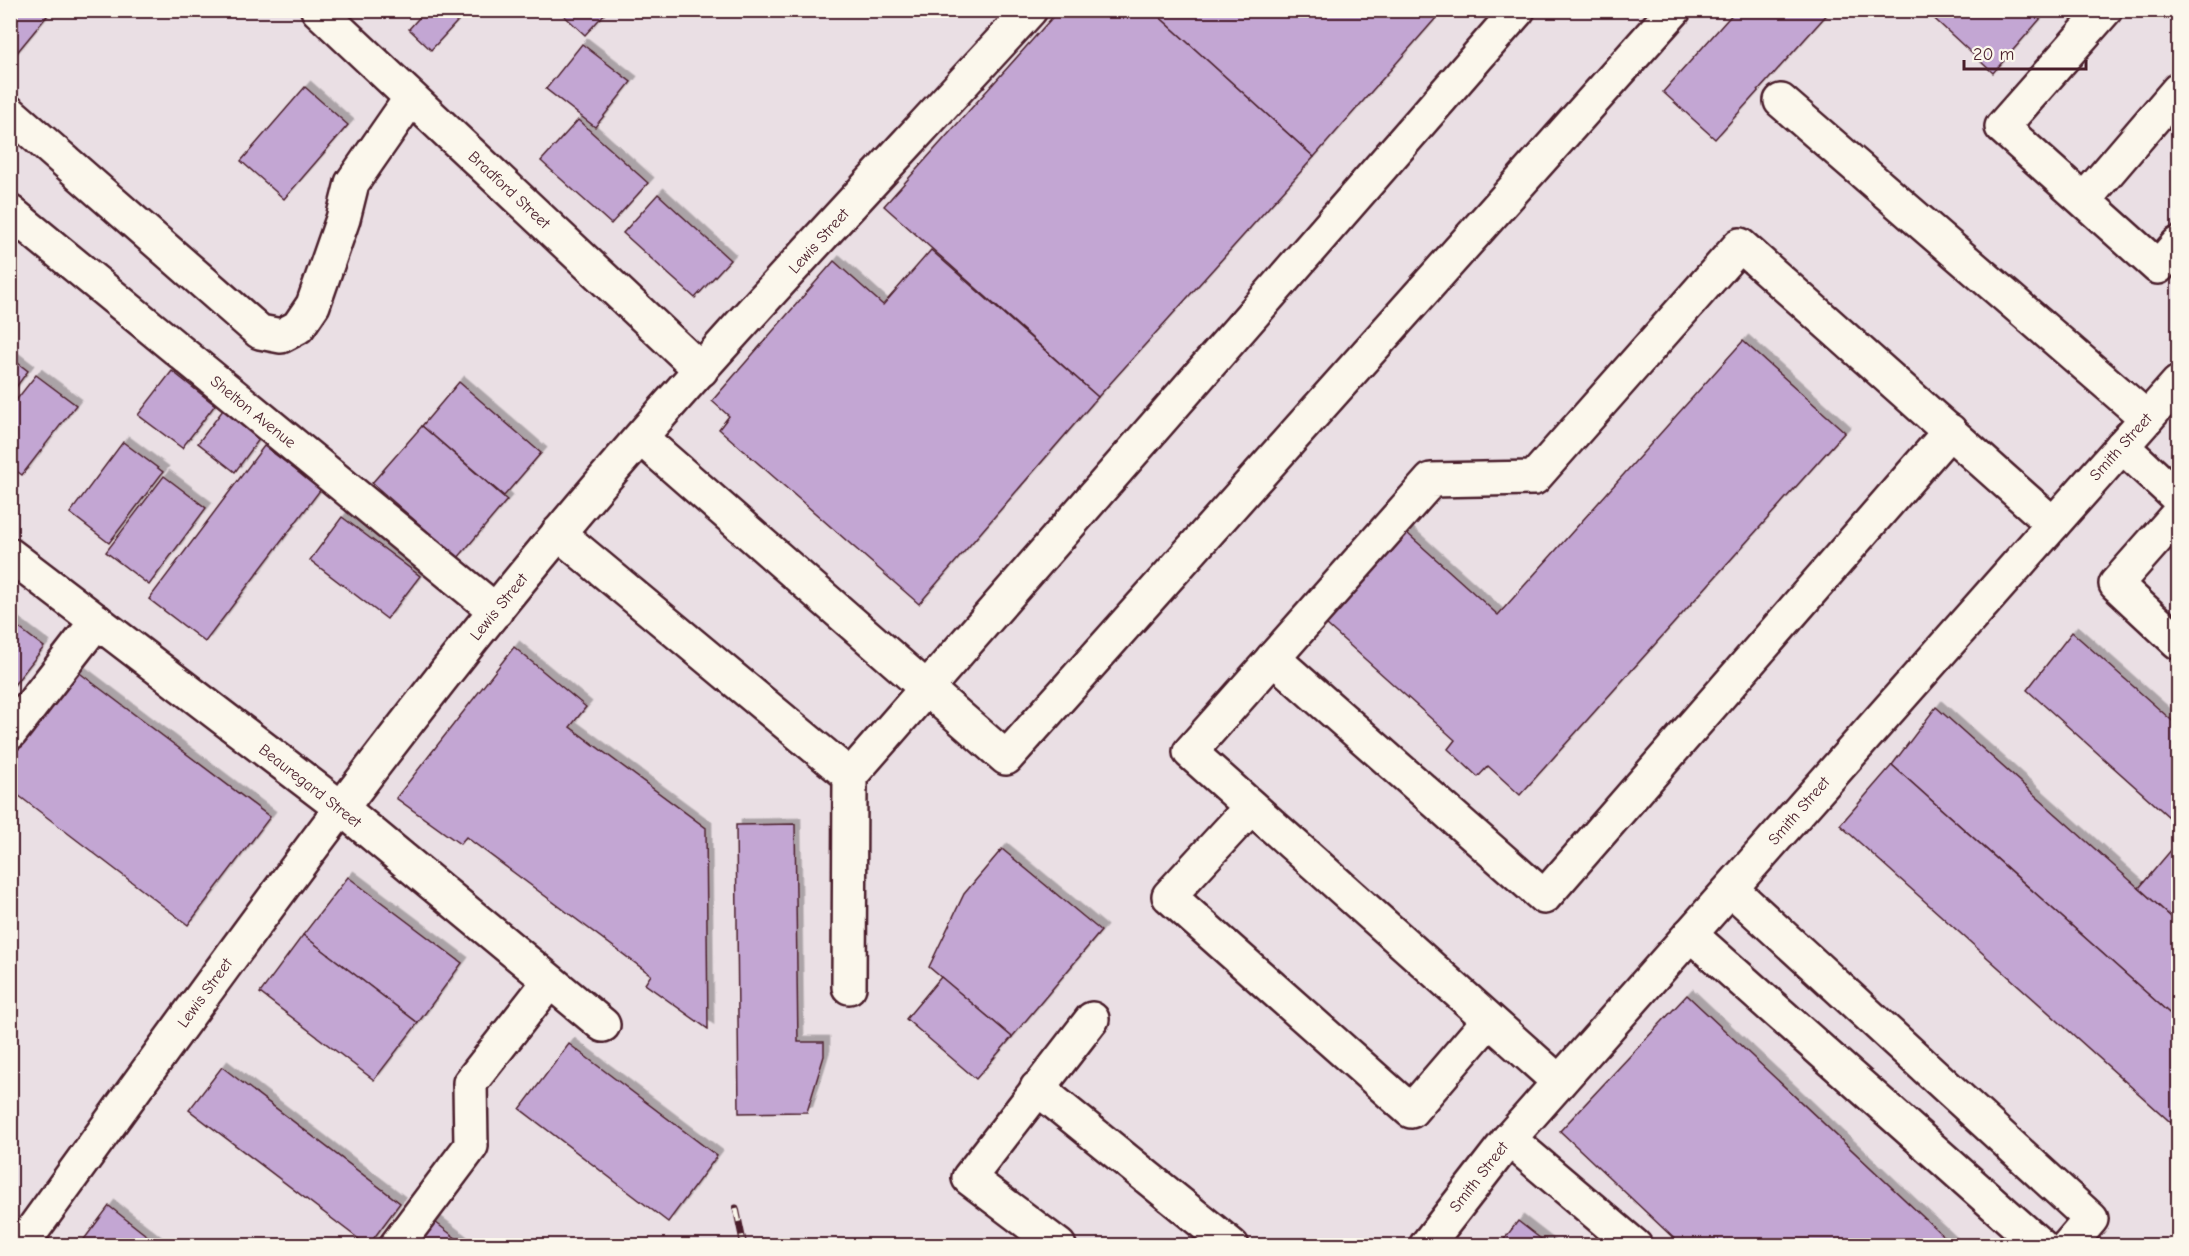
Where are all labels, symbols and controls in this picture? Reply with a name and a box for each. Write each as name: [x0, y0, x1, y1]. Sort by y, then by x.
scale bar: [1964, 33, 2086, 71]
text: 20 m: [1973, 44, 2014, 65]
street label: Bradford Street: [464, 148, 554, 233]
street label: Lewis Street: [785, 205, 853, 277]
street label: Shelton Avenue: [207, 372, 299, 452]
street label: Smith Street: [2086, 409, 2156, 484]
street label: Lewis Street: [467, 570, 532, 644]
street label: Beauregard Street: [255, 740, 365, 832]
street label: Smith Street: [1765, 773, 1834, 849]
street label: Lewis Street: [174, 955, 236, 1031]
street label: Smith Street: [1446, 1138, 1512, 1216]

